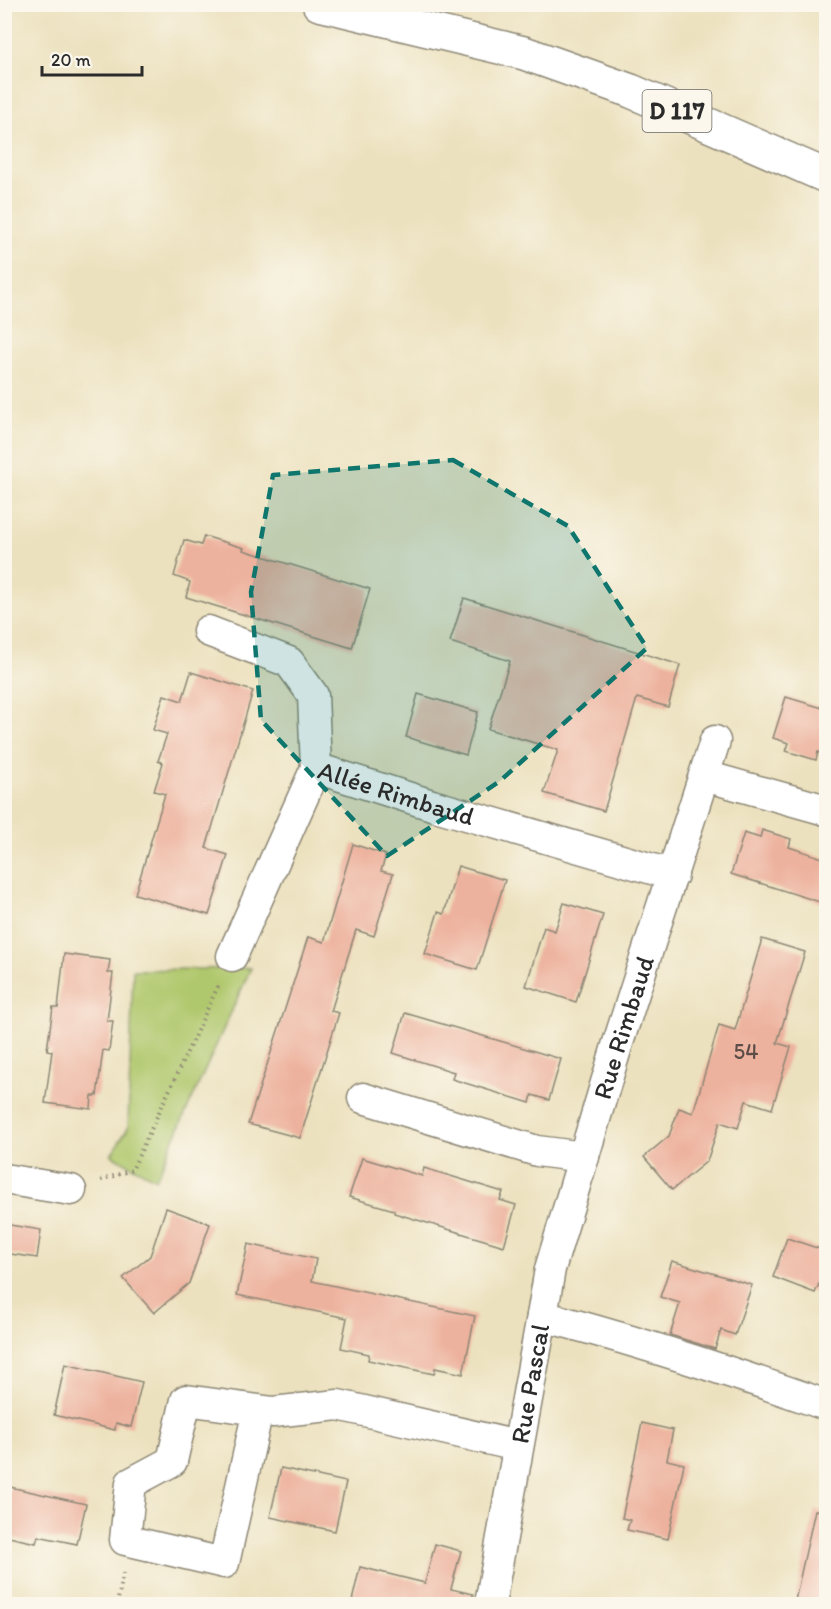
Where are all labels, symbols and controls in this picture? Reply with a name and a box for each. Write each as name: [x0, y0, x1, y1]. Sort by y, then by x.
scale bar: [42, 39, 142, 77]
text: 20 m: [51, 49, 91, 71]
road number: D 117: [642, 90, 712, 132]
street label: Allée Rimbaud: [314, 754, 478, 832]
street label: Rue Rimbaud: [586, 952, 661, 1103]
house number: 54: [734, 1038, 758, 1065]
street label: Rue Pascal: [503, 1321, 556, 1446]

